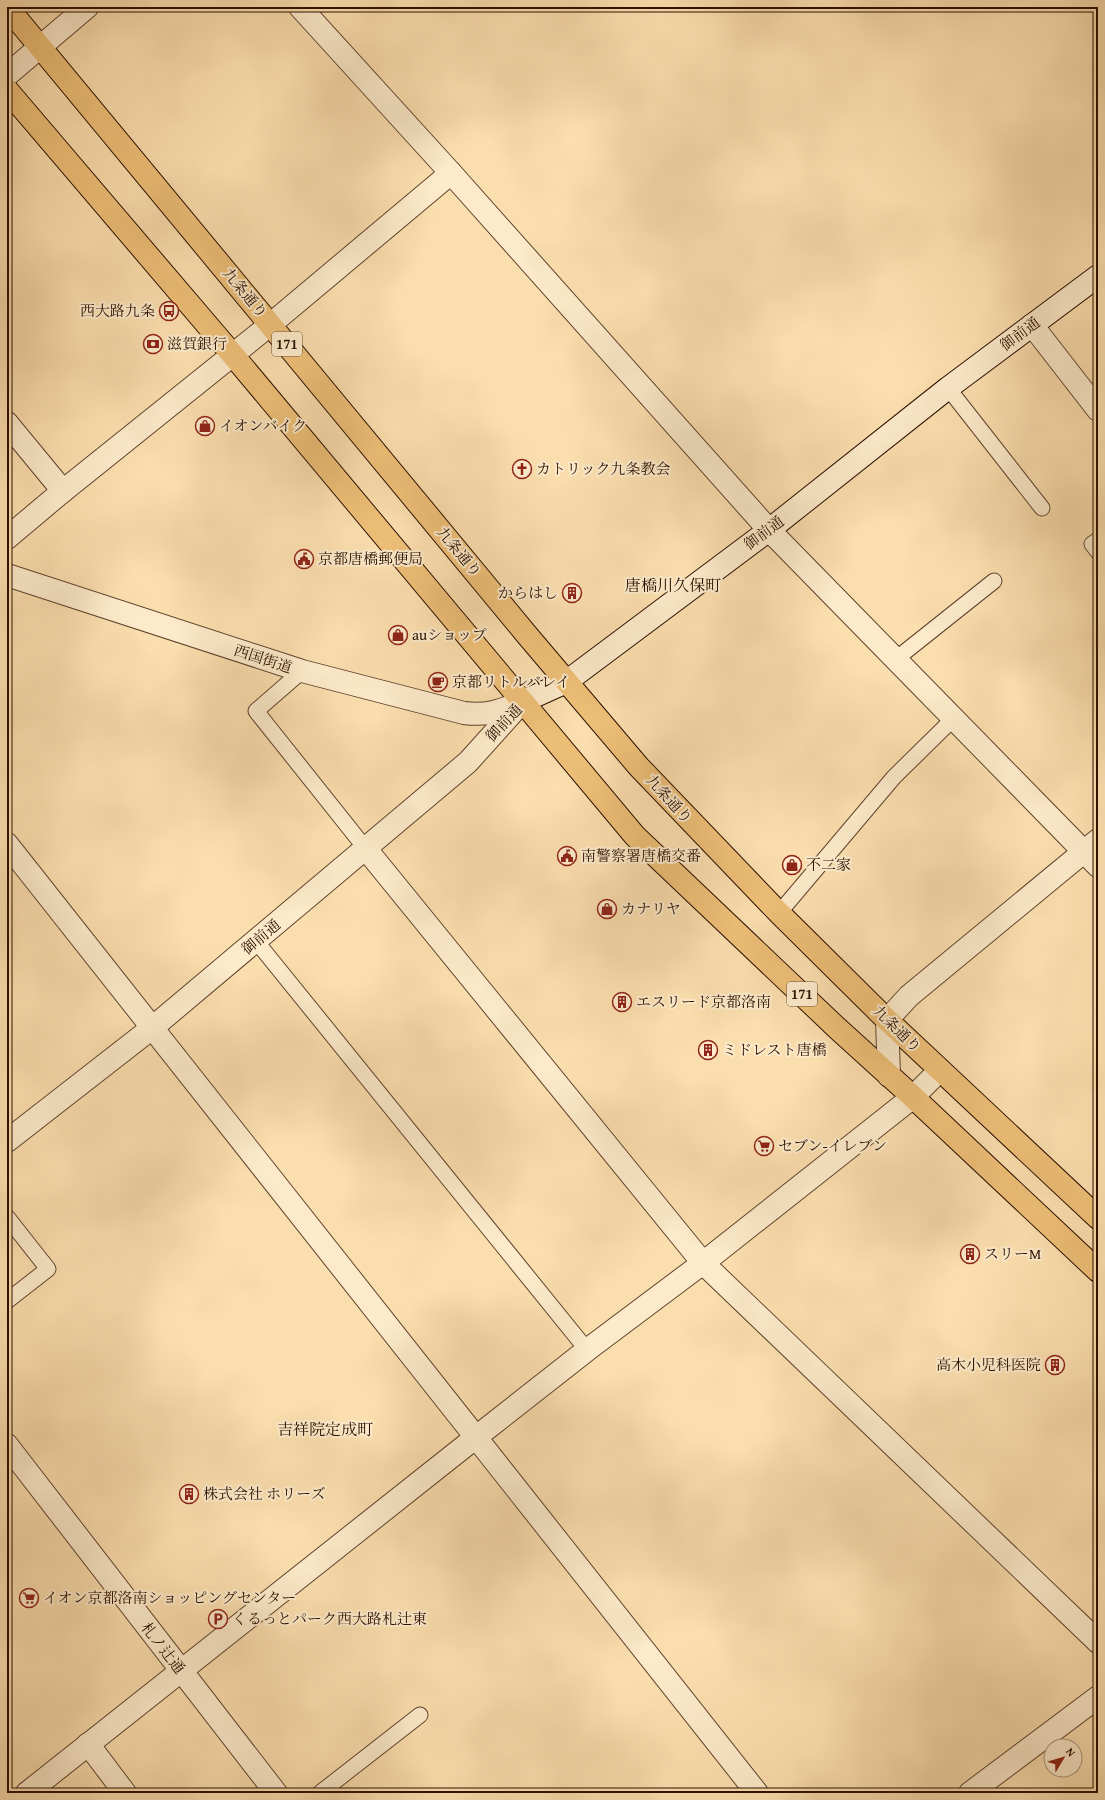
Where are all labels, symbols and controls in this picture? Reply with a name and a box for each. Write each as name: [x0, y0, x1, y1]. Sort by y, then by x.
street label: 九条通り: [218, 263, 273, 322]
place label: 西大路九条: [80, 300, 155, 321]
bus stop icon: 西大路九条: [158, 300, 180, 322]
street label: 御前通: [995, 312, 1044, 356]
road number: 171: [272, 332, 302, 356]
bank icon: 滋賀銀行: [142, 333, 164, 355]
place label: 滋賀銀行: [167, 333, 227, 354]
shop icon: イオンバイク: [194, 415, 216, 437]
place label: イオンバイク: [219, 415, 307, 436]
church icon: カトリック九条教会: [511, 458, 533, 480]
place label: カトリック九条教会: [536, 458, 670, 479]
street label: 御前通: [739, 511, 788, 555]
street label: 九条通り: [432, 522, 487, 581]
public building icon: 京都唐橋郵便局: [293, 548, 315, 570]
place label: 京都唐橋郵便局: [318, 548, 423, 569]
district label: 唐橋川久保町: [625, 573, 721, 597]
place label: からはし: [498, 582, 558, 603]
building icon: からはし: [561, 582, 583, 604]
shop icon: auショップ: [387, 624, 409, 646]
place label: auショップ: [412, 624, 487, 645]
street label: 西国街道: [231, 639, 295, 678]
cafe icon: 京都リトルバレイ: [427, 671, 449, 693]
place label: 京都リトルバレイ: [452, 671, 570, 692]
street label: 御前通: [481, 699, 527, 746]
street label: 九条通り: [641, 770, 698, 828]
public building icon: 南警察署唐橋交番: [556, 845, 578, 867]
place label: 南警察署唐橋交番: [581, 845, 701, 866]
shop icon: 不二家: [781, 854, 803, 876]
place label: 不二家: [806, 854, 851, 875]
shop icon: カナリヤ: [596, 898, 618, 920]
place label: カナリヤ: [621, 898, 681, 919]
street label: 御前通: [237, 914, 285, 959]
road number: 171: [787, 982, 817, 1006]
building icon: エスリード京都洛南: [611, 991, 633, 1013]
place label: エスリード京都洛南: [636, 991, 771, 1012]
street label: 九条通り: [868, 1000, 926, 1057]
building icon: ミドレスト唐橋: [697, 1039, 719, 1061]
place label: ミドレスト唐橋: [722, 1039, 827, 1060]
supermarket icon: セブン-イレブン: [753, 1135, 775, 1157]
place label: セブン-イレブン: [778, 1135, 887, 1156]
building icon: スリーM: [959, 1243, 981, 1265]
place label: スリーM: [984, 1243, 1041, 1264]
place label: 高木小児科医院: [936, 1354, 1041, 1375]
building icon: 高木小児科医院: [1044, 1354, 1066, 1376]
district label: 吉祥院定成町: [277, 1417, 373, 1441]
building icon: 株式会社 ホリーズ: [178, 1483, 200, 1505]
place label: 株式会社 ホリーズ: [203, 1483, 326, 1504]
supermarket icon: イオン京都洛南ショッピングセンター: [18, 1587, 40, 1609]
place label: イオン京都洛南ショッピングセンター: [43, 1587, 296, 1608]
parking icon: くるっとパーク西大路札辻東: [207, 1608, 229, 1630]
place label: くるっとパーク西大路札辻東: [232, 1608, 427, 1629]
street label: 札ノ辻通: [137, 1618, 190, 1678]
north arrow: [1043, 1738, 1083, 1778]
text: N: [1062, 1744, 1080, 1760]

